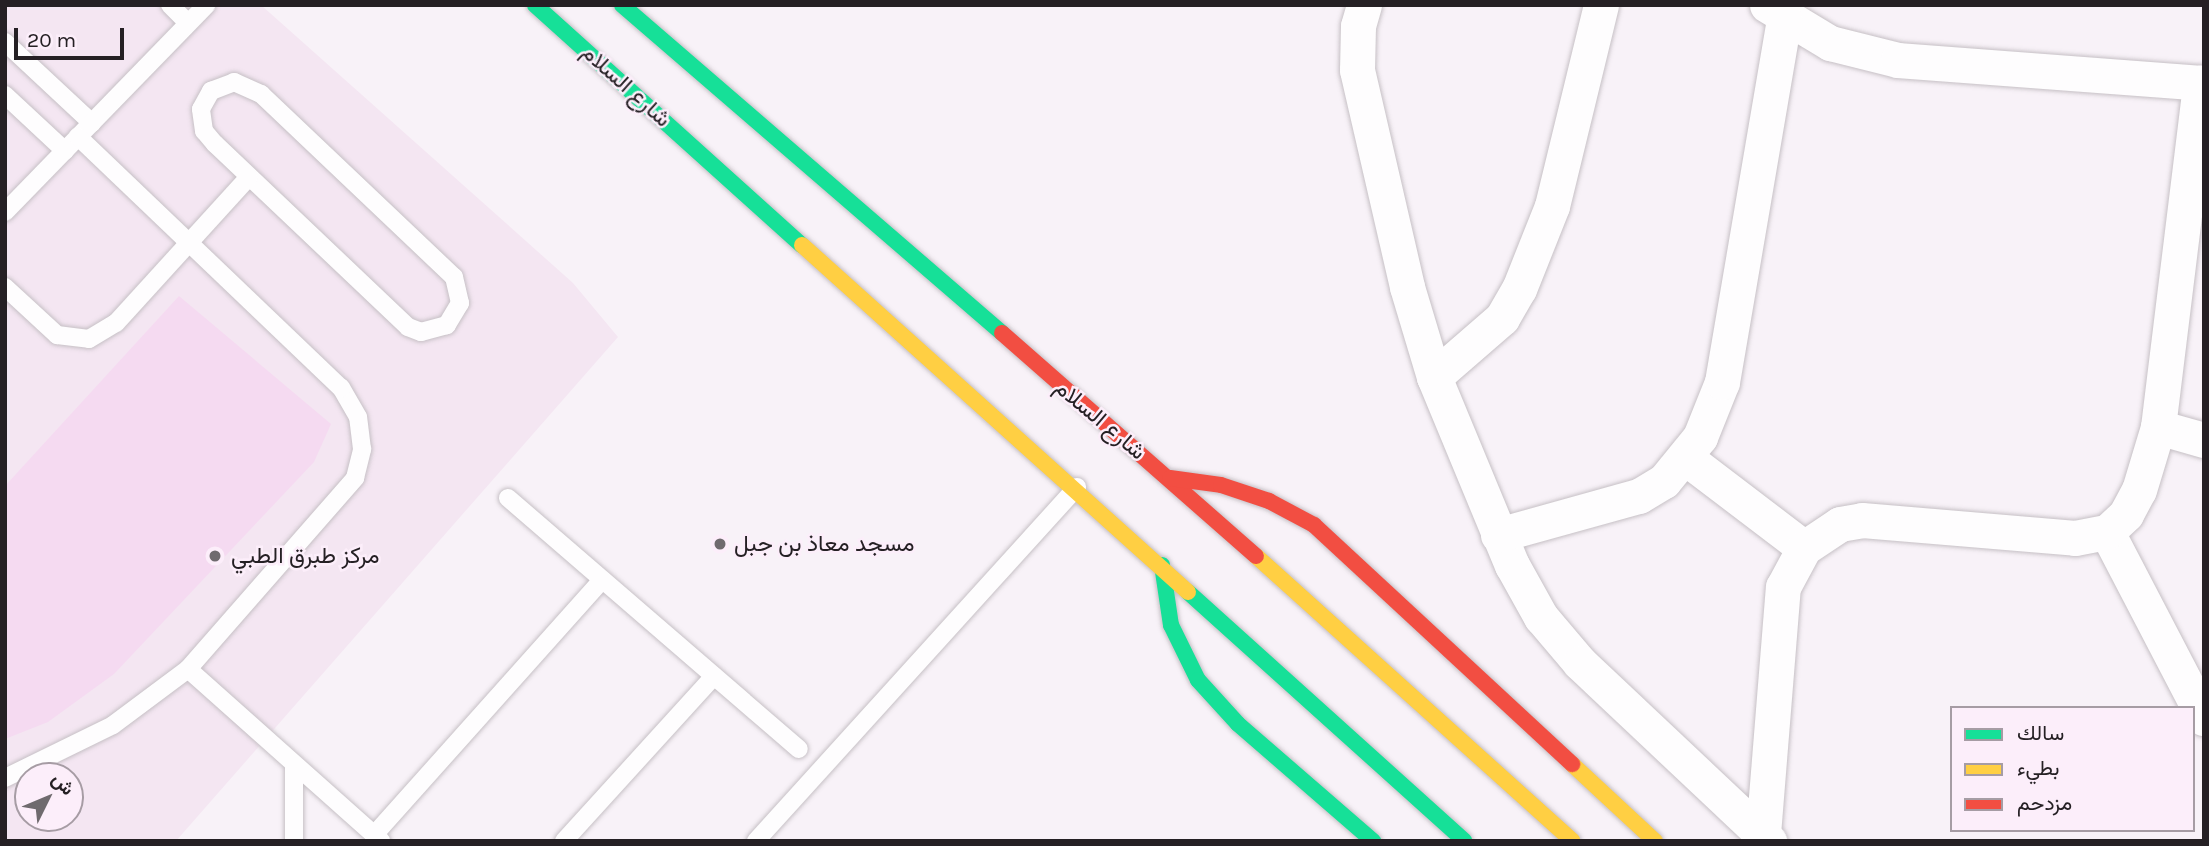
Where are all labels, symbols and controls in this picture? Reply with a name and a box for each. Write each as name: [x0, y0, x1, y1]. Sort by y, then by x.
scale bar: [18, 14, 128, 58]
text: 20 m: [27, 28, 76, 52]
street label: شارع السلام: [576, 39, 676, 133]
street label: شارع السلام: [1049, 374, 1151, 466]
place label: مسجد معاذ بن جبل: [734, 530, 915, 558]
marker: مسجد معاذ بن جبل: [712, 536, 728, 552]
place label: مركز طبرق الطبي: [231, 542, 380, 570]
marker: مركز طبرق الطبي: [205, 546, 225, 566]
legend: [1950, 706, 2195, 832]
text: سالك: [2017, 721, 2064, 745]
text: بطيء: [2017, 756, 2060, 780]
north arrow: [14, 762, 84, 832]
text: ش: [47, 768, 79, 800]
text: مزدحم: [2017, 791, 2072, 815]

